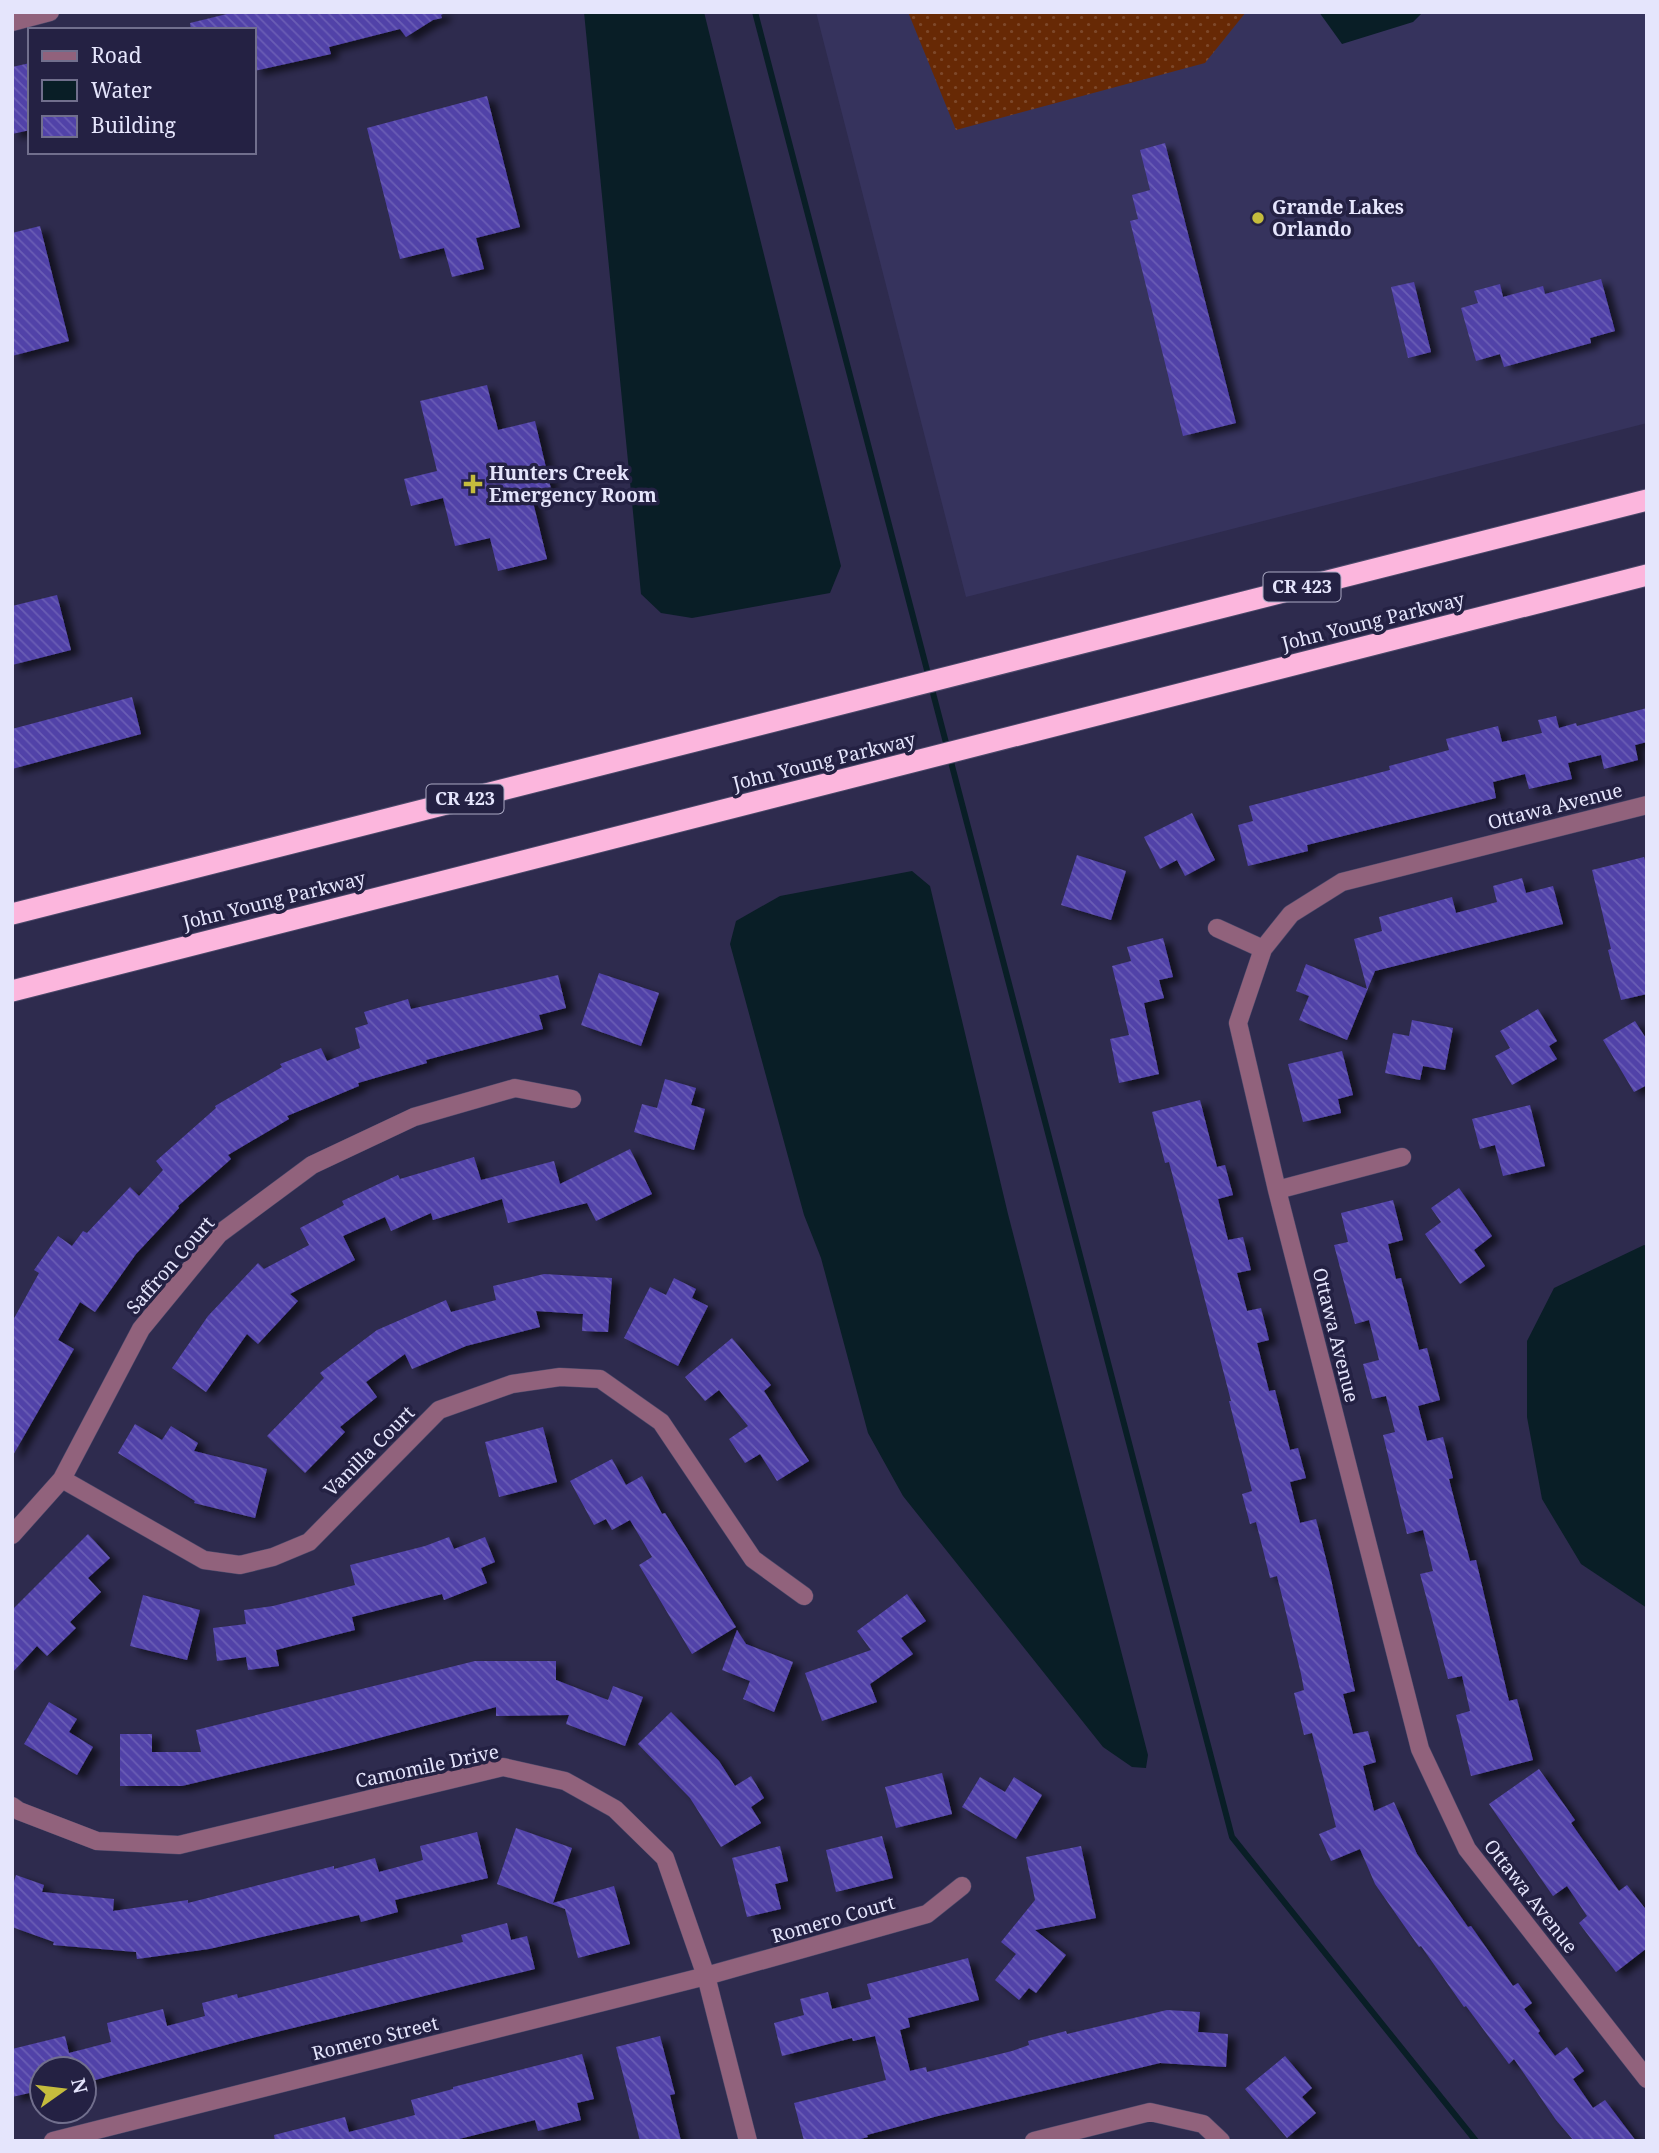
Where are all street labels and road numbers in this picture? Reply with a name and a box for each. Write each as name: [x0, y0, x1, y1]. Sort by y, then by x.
road number: CR 423: [1264, 572, 1340, 602]
street label: John Young Parkway: [1278, 586, 1467, 657]
street label: John Young Parkway: [729, 726, 918, 797]
street label: Ottawa Avenue: [1485, 777, 1625, 835]
road number: CR 423: [426, 784, 504, 814]
street label: John Young Parkway: [179, 865, 368, 936]
street label: Saffron Court: [120, 1210, 220, 1320]
street label: Ottawa Avenue: [1307, 1265, 1365, 1405]
street label: Vanilla Court: [318, 1400, 420, 1502]
street label: Camomile Drive: [353, 1738, 501, 1794]
street label: Ottawa Avenue: [1478, 1834, 1584, 1958]
street label: Romero Court: [769, 1889, 898, 1949]
street label: Romero Street: [309, 2010, 441, 2066]

